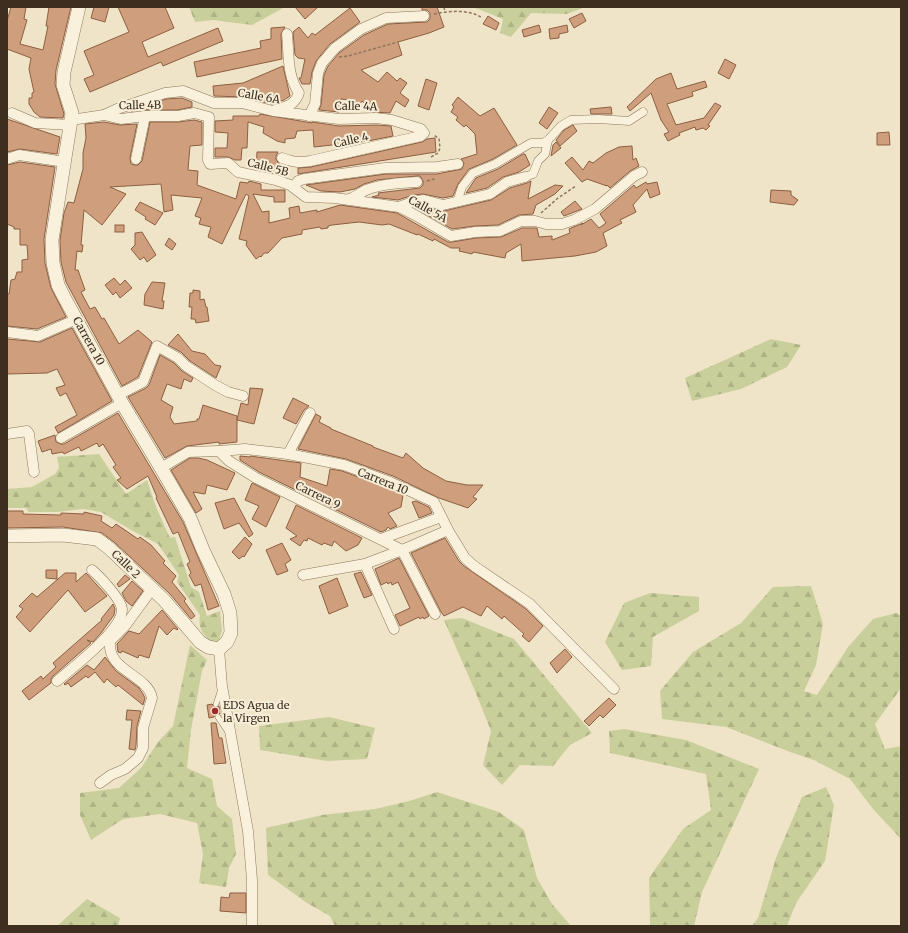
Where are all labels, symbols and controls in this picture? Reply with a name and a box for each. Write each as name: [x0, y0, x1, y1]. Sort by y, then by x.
street label: Calle 6A: [237, 85, 281, 107]
street label: Calle 4B: [119, 98, 162, 112]
street label: Calle 4A: [334, 99, 378, 113]
street label: Calle 4: [332, 129, 370, 151]
street label: Calle 5B: [246, 155, 291, 179]
street label: Calle 5A: [406, 193, 450, 225]
street label: Carrera 10: [70, 314, 108, 368]
street label: Carrera 10: [356, 464, 410, 498]
street label: Carrera 9: [293, 478, 343, 512]
street label: Calle 2: [109, 547, 143, 581]
place label: EDS Agua de la Virgen: [223, 698, 290, 725]
marker: EDS Agua de la Virgen: [210, 706, 220, 716]

